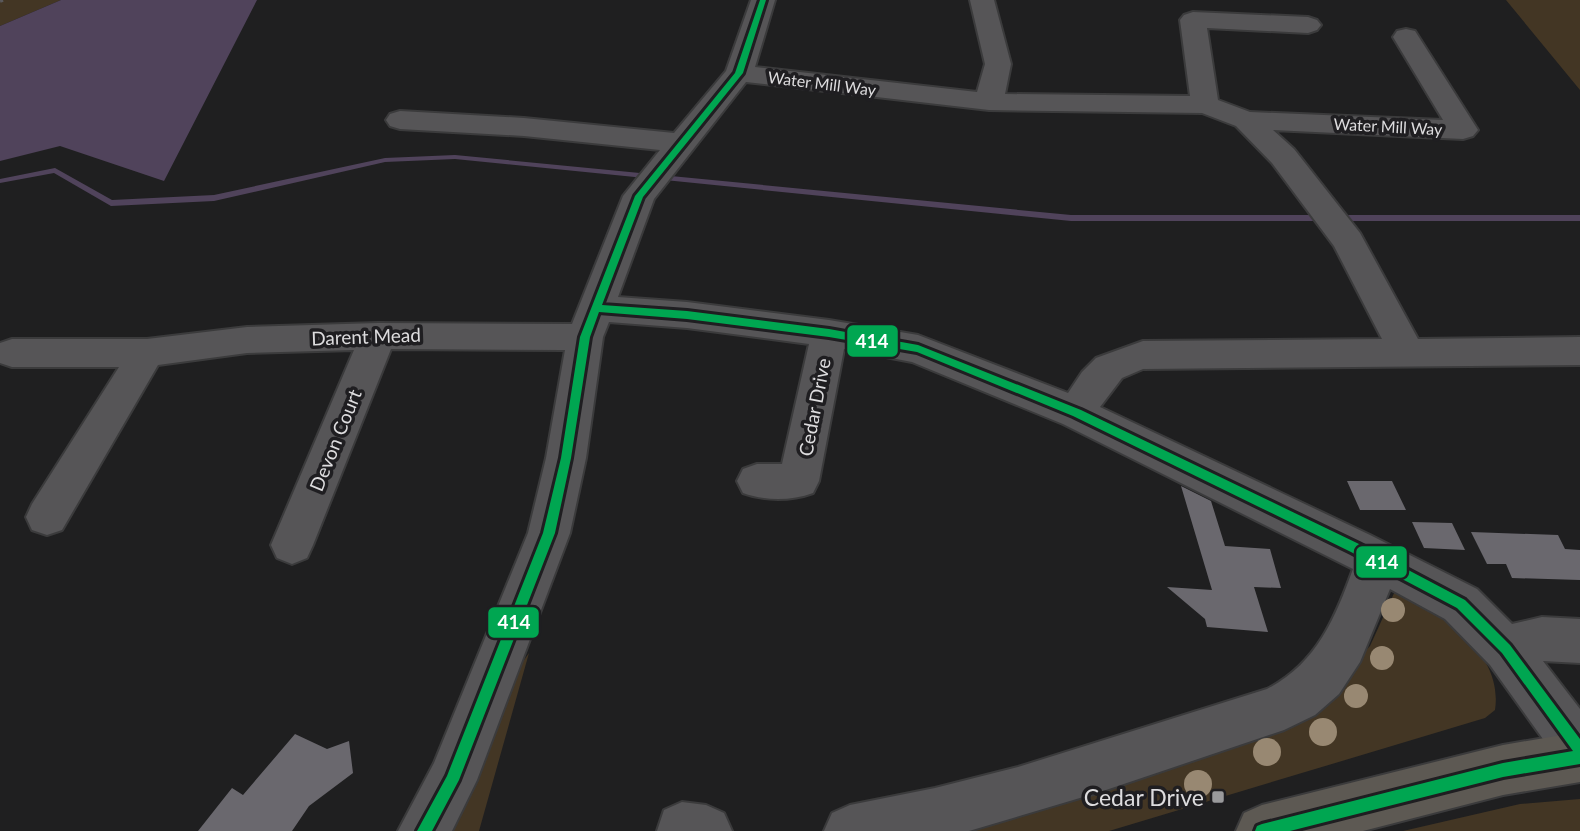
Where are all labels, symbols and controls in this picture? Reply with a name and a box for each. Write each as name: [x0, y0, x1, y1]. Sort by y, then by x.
street label: Water Mill Way: [767, 67, 878, 99]
street label: Water Mill Way: [1333, 114, 1444, 138]
street label: Darent Mead: [311, 323, 421, 349]
line badge: 414: [846, 324, 899, 358]
text: 414: [855, 329, 889, 352]
street label: Cedar Drive: [793, 356, 835, 458]
street label: Devon Court: [304, 386, 366, 494]
line badge: 414: [1355, 545, 1408, 579]
text: 414: [1365, 550, 1399, 573]
line badge: 414: [487, 606, 540, 639]
text: 414: [497, 610, 531, 633]
place label: Cedar Drive: [1084, 783, 1204, 811]
marker: Cedar Drive: [1210, 789, 1226, 805]

